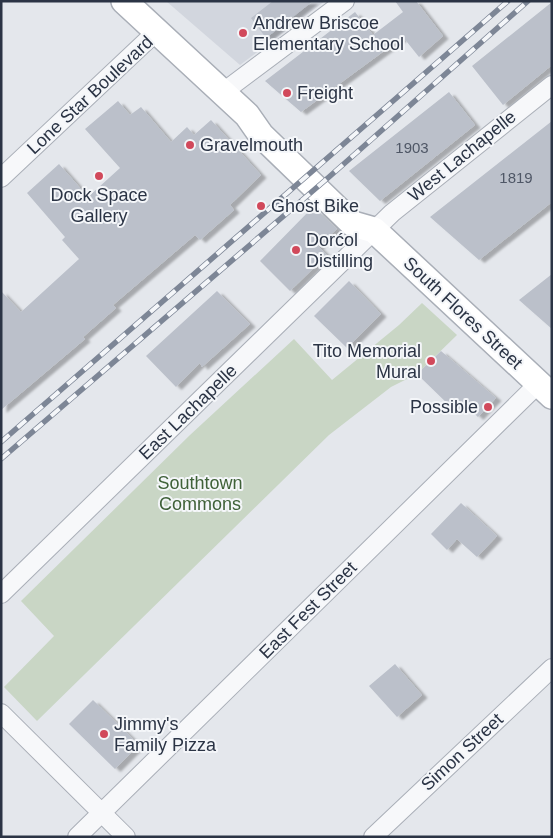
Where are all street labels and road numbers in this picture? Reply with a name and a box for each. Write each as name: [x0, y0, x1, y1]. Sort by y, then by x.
street label: Lone Star Boulevard: [23, 32, 157, 158]
street label: West Lachapelle: [404, 106, 520, 206]
street label: South Flores Street: [399, 253, 527, 373]
street label: East Lachapelle: [135, 360, 241, 464]
street label: East Fest Street: [255, 557, 361, 663]
street label: Simon Street: [417, 709, 507, 795]

